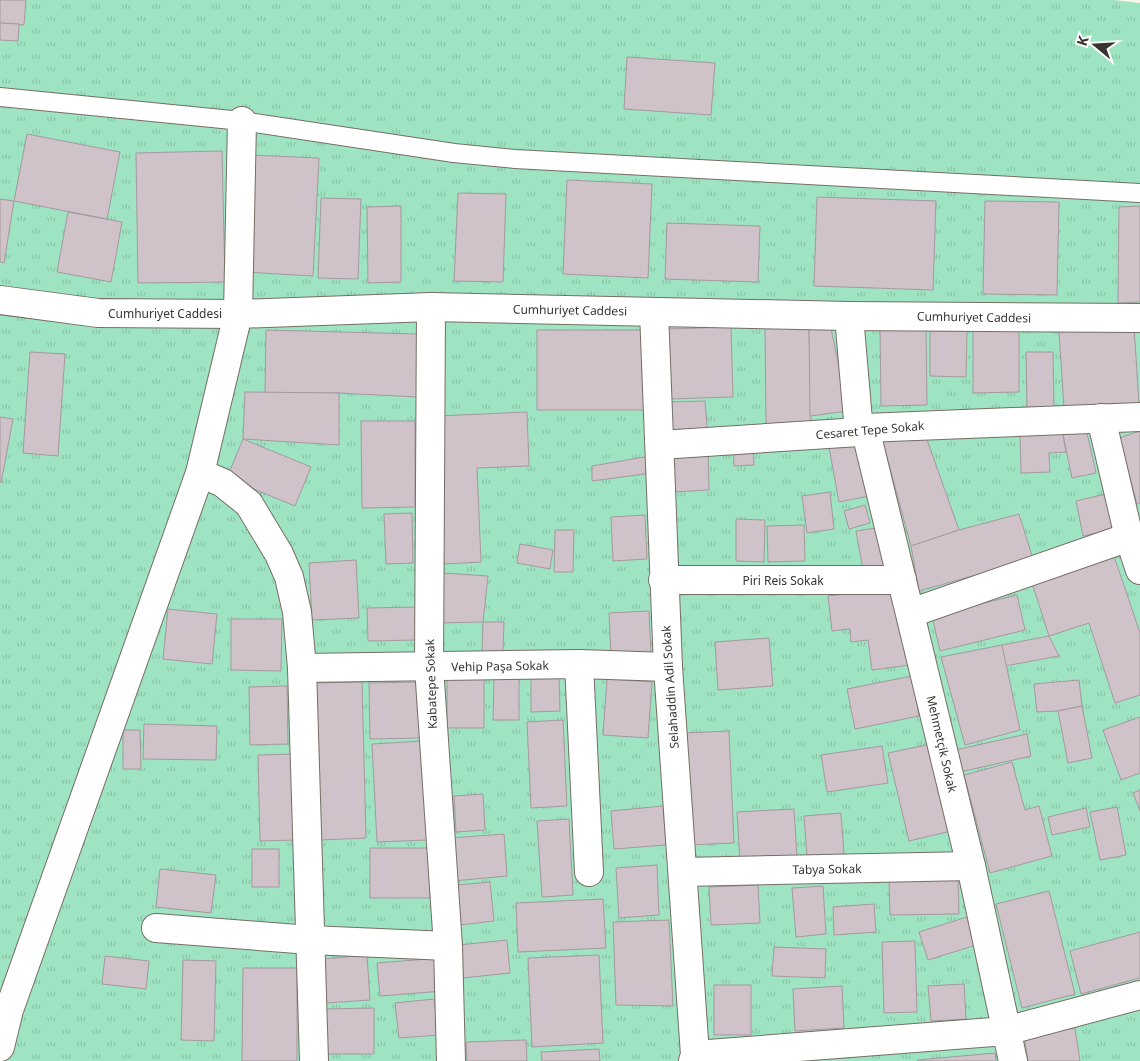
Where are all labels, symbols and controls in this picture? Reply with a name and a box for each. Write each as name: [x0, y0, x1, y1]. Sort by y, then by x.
north arrow: [1070, 20, 1120, 70]
text: K: [1072, 33, 1093, 48]
street label: Cumhuriyet Caddesi: [513, 301, 627, 319]
street label: Cumhuriyet Caddesi: [108, 305, 222, 322]
street label: Cumhuriyet Caddesi: [917, 308, 1031, 326]
street label: Cesaret Tepe Sokak: [815, 417, 926, 443]
street label: Piri Reis Sokak: [742, 572, 824, 589]
street label: Selahaddin Adil Sokak: [657, 624, 683, 749]
street label: Kabatepe Sokak: [421, 638, 441, 729]
street label: Vehip Paşa Sokak: [451, 657, 550, 675]
street label: Mehmetçik Sokak: [923, 694, 962, 795]
street label: Tabya Sokak: [792, 860, 862, 878]

